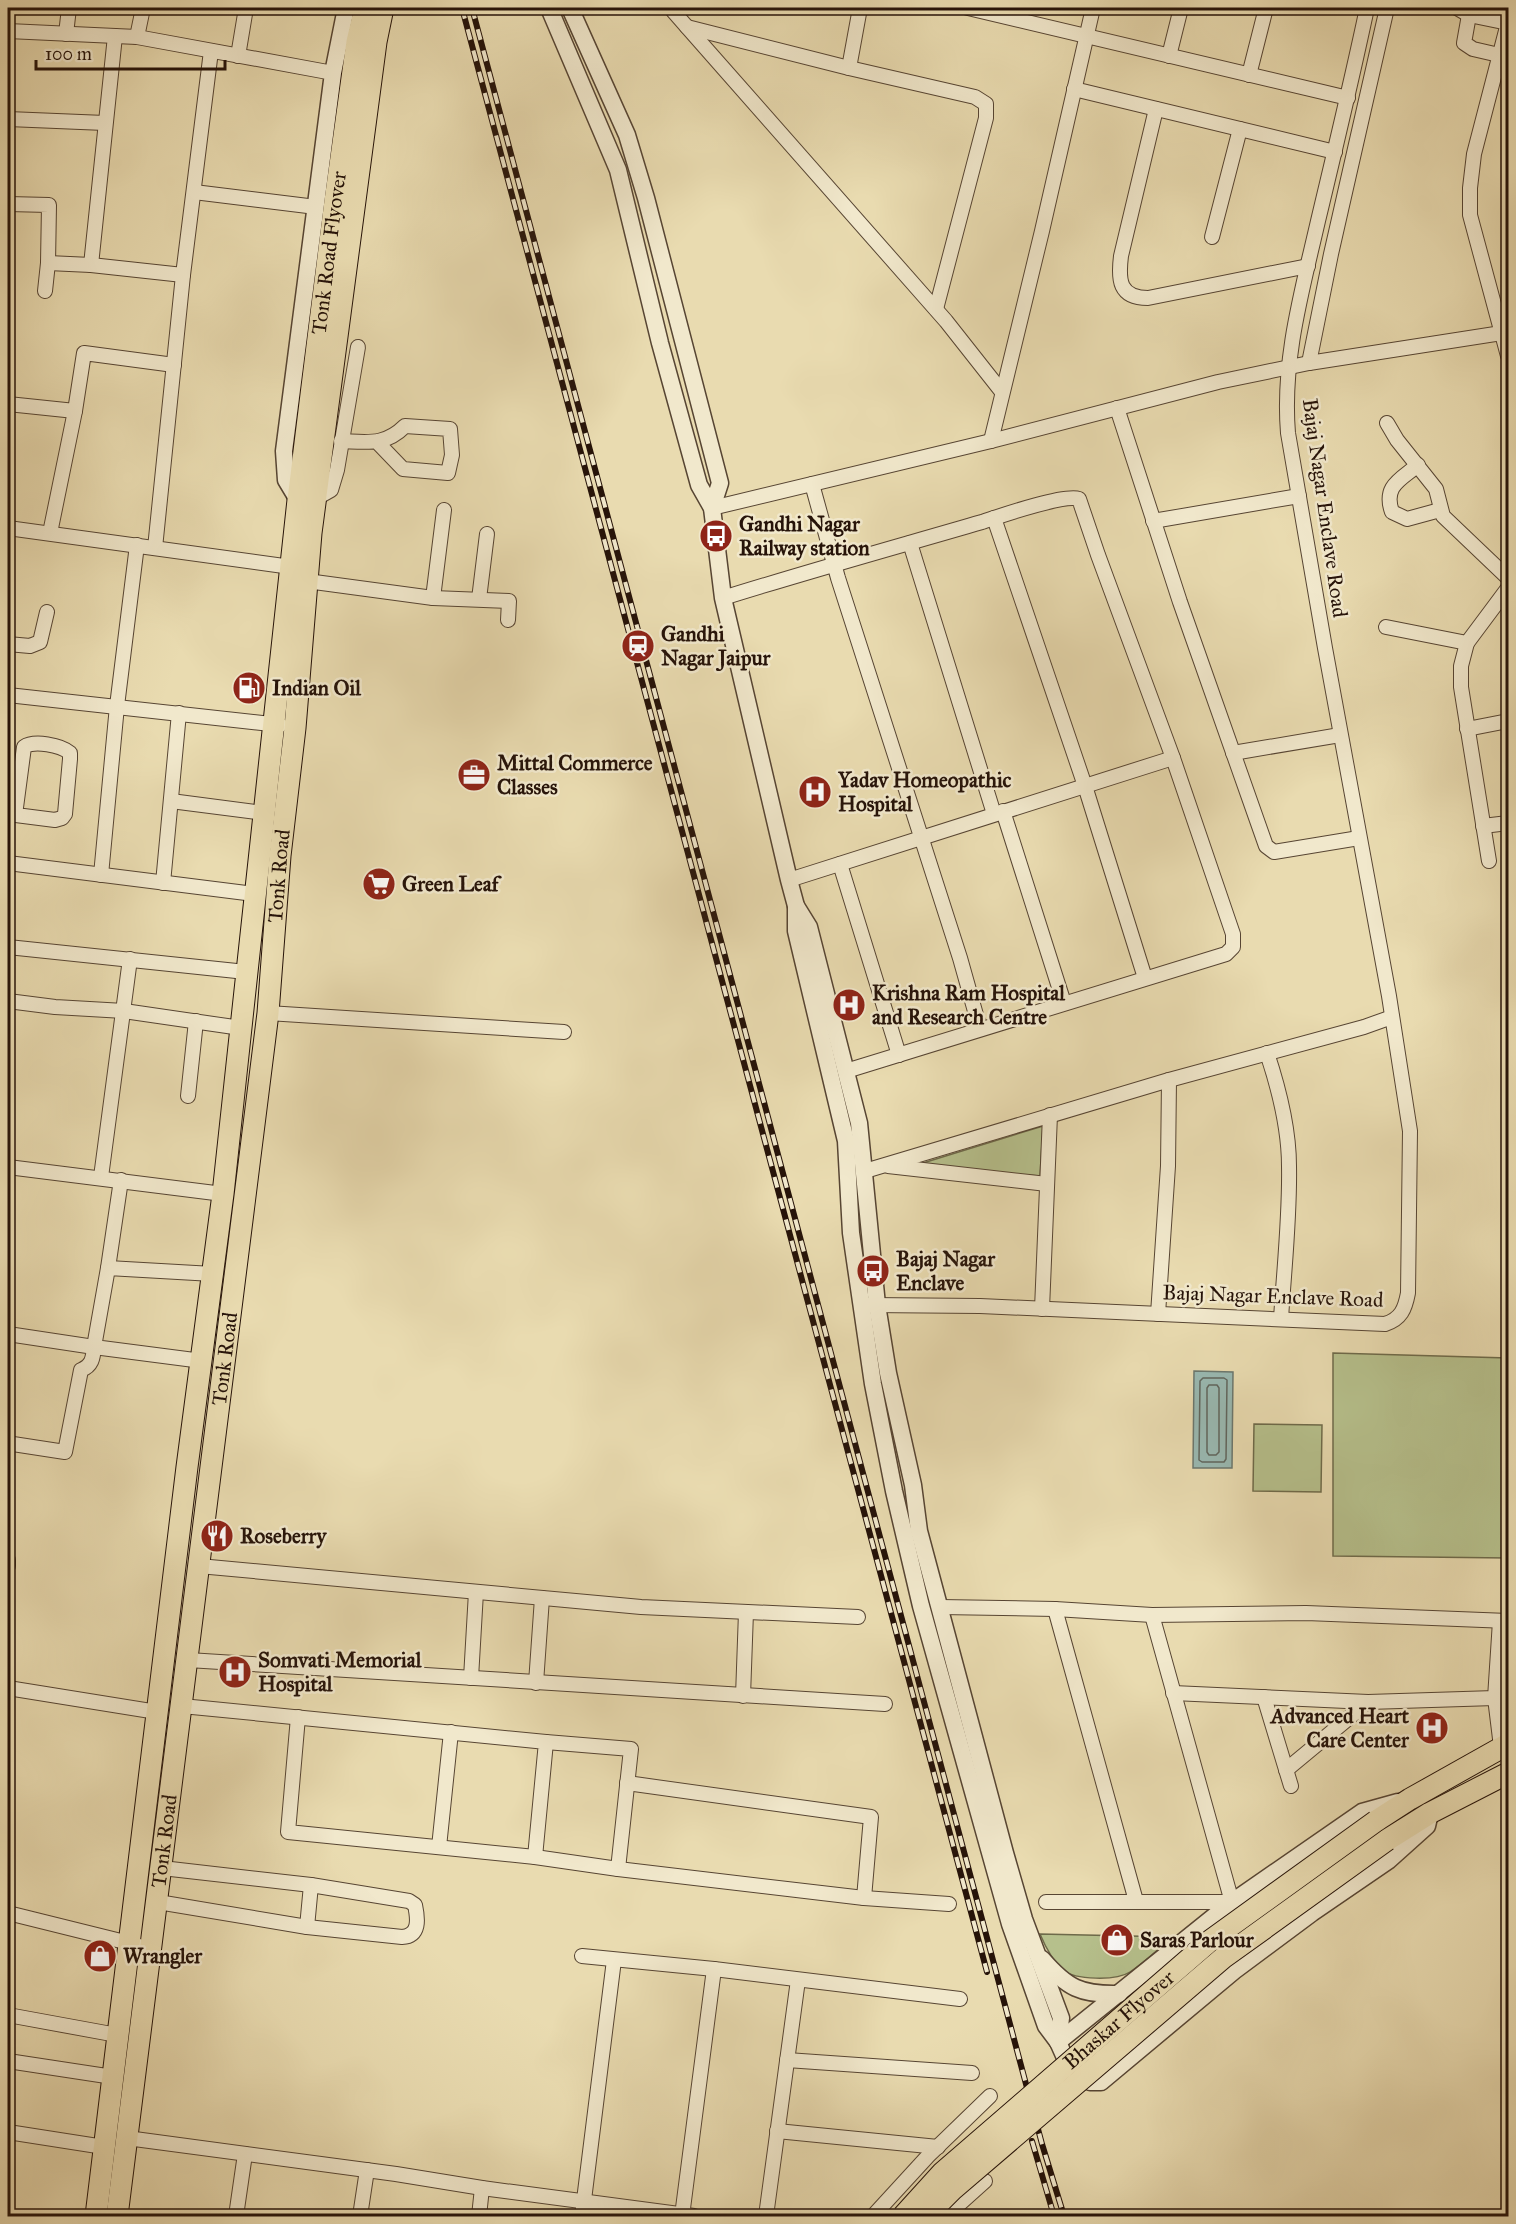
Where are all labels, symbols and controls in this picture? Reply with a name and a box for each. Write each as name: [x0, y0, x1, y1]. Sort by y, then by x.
scale bar: [36, 33, 225, 71]
text: 100 m: [45, 43, 92, 65]
street label: Tonk Road Flyover: [306, 169, 352, 336]
street label: Bajaj Nagar Enclave Road: [1297, 397, 1353, 620]
place label: Gandhi Nagar Railway station: [739, 511, 870, 561]
bus stop icon: Gandhi Nagar Railway station: [698, 518, 734, 554]
place label: Gandhi Nagar Jaipur: [661, 621, 772, 672]
station icon: Gandhi Nagar Jaipur: [620, 628, 656, 664]
fuel station icon: Indian Oil: [231, 670, 267, 706]
place label: Indian Oil: [272, 675, 362, 701]
place label: Mittal Commerce Classes: [497, 750, 653, 800]
office icon: Mittal Commerce Classes: [456, 757, 492, 793]
place label: Yadav Homeopathic Hospital: [837, 767, 1012, 817]
hospital icon: Yadav Homeopathic Hospital: [797, 774, 833, 810]
street label: Tonk Road: [262, 827, 296, 924]
supermarket icon: Green Leaf: [361, 866, 397, 902]
place label: Green Leaf: [402, 871, 503, 897]
place label: Krishna Ram Hospital and Research Centre: [872, 980, 1066, 1030]
hospital icon: Krishna Ram Hospital and Research Centre: [831, 987, 867, 1023]
place label: Bajaj Nagar Enclave: [896, 1246, 996, 1296]
bus stop icon: Bajaj Nagar Enclave: [855, 1253, 891, 1289]
street label: Bajaj Nagar Enclave Road: [1162, 1279, 1384, 1313]
street label: Tonk Road: [206, 1310, 243, 1407]
restaurant icon: Roseberry: [199, 1518, 235, 1554]
place label: Roseberry: [240, 1523, 327, 1549]
place label: Somvati Memorial Hospital: [258, 1647, 423, 1697]
hospital icon: Somvati Memorial Hospital: [217, 1654, 253, 1690]
place label: Advanced Heart Care Center: [1269, 1703, 1410, 1753]
hospital icon: Advanced Heart Care Center: [1414, 1710, 1450, 1746]
street label: Tonk Road: [145, 1792, 183, 1889]
shop icon: Saras Parlour: [1099, 1922, 1135, 1958]
place label: Saras Parlour: [1140, 1927, 1255, 1953]
shop icon: Wrangler: [82, 1938, 118, 1974]
place label: Wrangler: [123, 1943, 203, 1969]
street label: Bhaskar Flyover: [1058, 1964, 1180, 2075]

